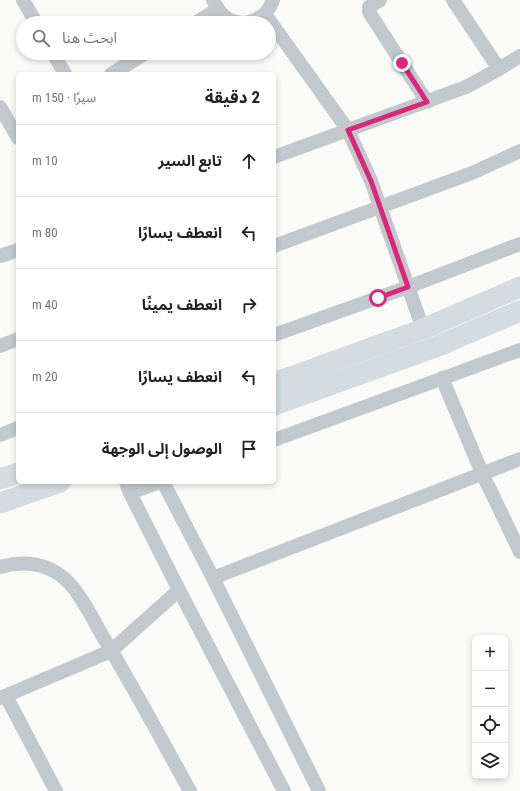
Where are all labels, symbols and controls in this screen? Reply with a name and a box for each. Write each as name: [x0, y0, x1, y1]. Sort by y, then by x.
search box: [16, 16, 276, 60]
icon: search: [30, 27, 52, 49]
text: ابحث هنا: [62, 29, 117, 47]
route end: [393, 54, 411, 72]
text: 2 دقيقة: [205, 87, 260, 107]
text: سيرًا · 150 m: [32, 90, 96, 105]
icon: ahead: [238, 150, 260, 172]
text: تابع السير: [158, 152, 222, 170]
text: 10 m: [32, 153, 58, 168]
icon: left: [238, 222, 260, 244]
text: انعطف يسارًا: [138, 224, 222, 242]
text: 80 m: [32, 225, 58, 240]
route start: [369, 289, 387, 307]
icon: right: [238, 294, 260, 316]
text: انعطف يمينًا: [142, 296, 222, 314]
text: 40 m: [32, 297, 58, 312]
icon: left: [238, 366, 260, 388]
text: انعطف يسارًا: [138, 368, 222, 386]
text: 20 m: [32, 369, 58, 384]
icon: arrive: [238, 438, 260, 460]
text: الوصول إلى الوجهة: [102, 440, 222, 458]
map controls: [472, 635, 508, 779]
button: +: [472, 635, 508, 671]
button: −: [472, 671, 508, 707]
button: locate: [472, 707, 508, 743]
button: layers: [472, 743, 508, 779]

